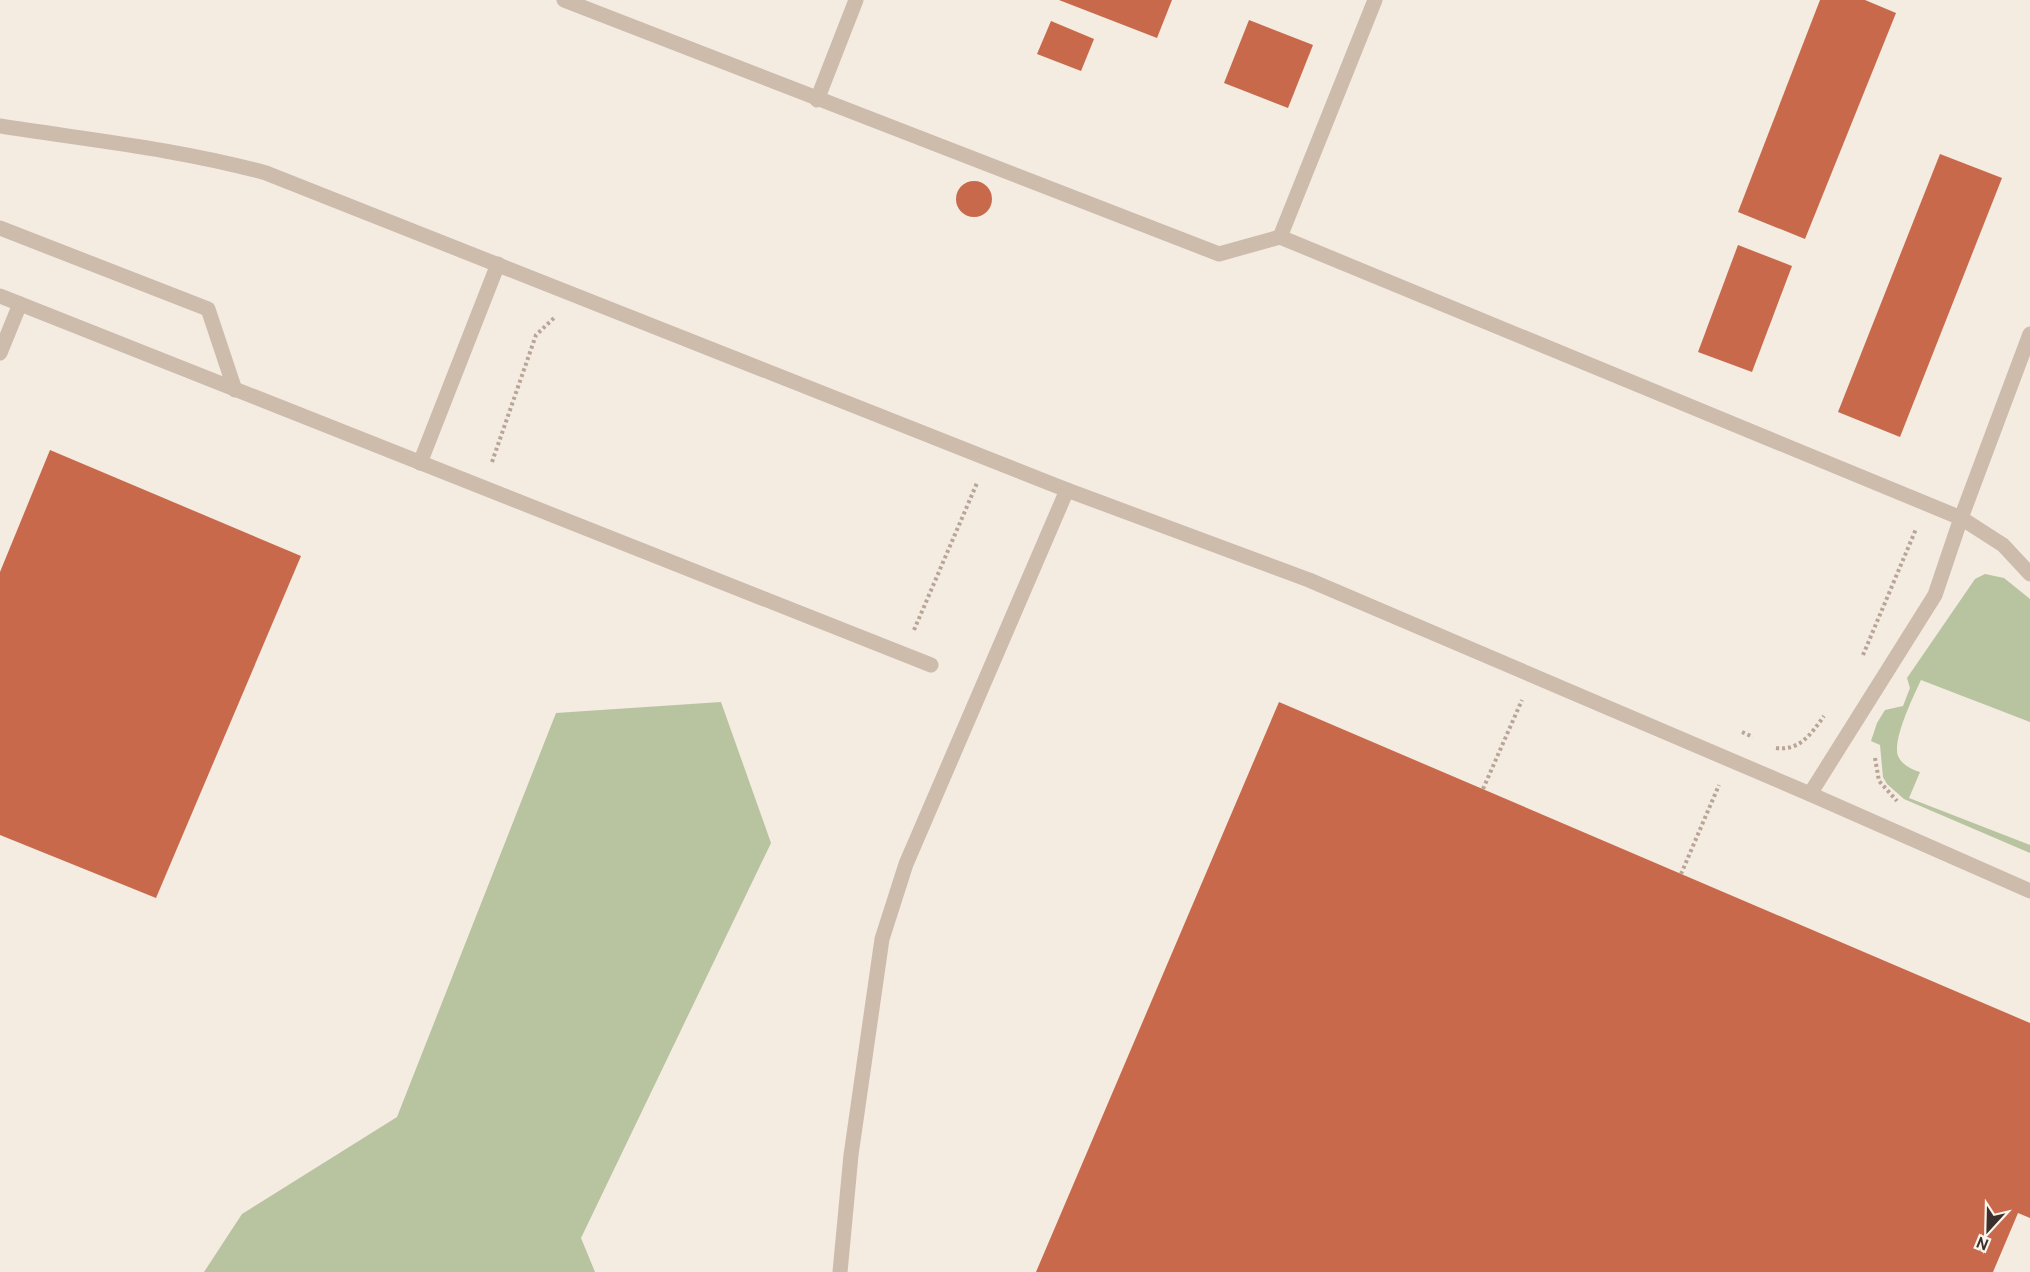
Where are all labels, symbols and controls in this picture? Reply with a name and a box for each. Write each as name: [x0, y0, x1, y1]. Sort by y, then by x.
north arrow: [1958, 1200, 2018, 1260]
text: N: [1974, 1233, 1991, 1254]

